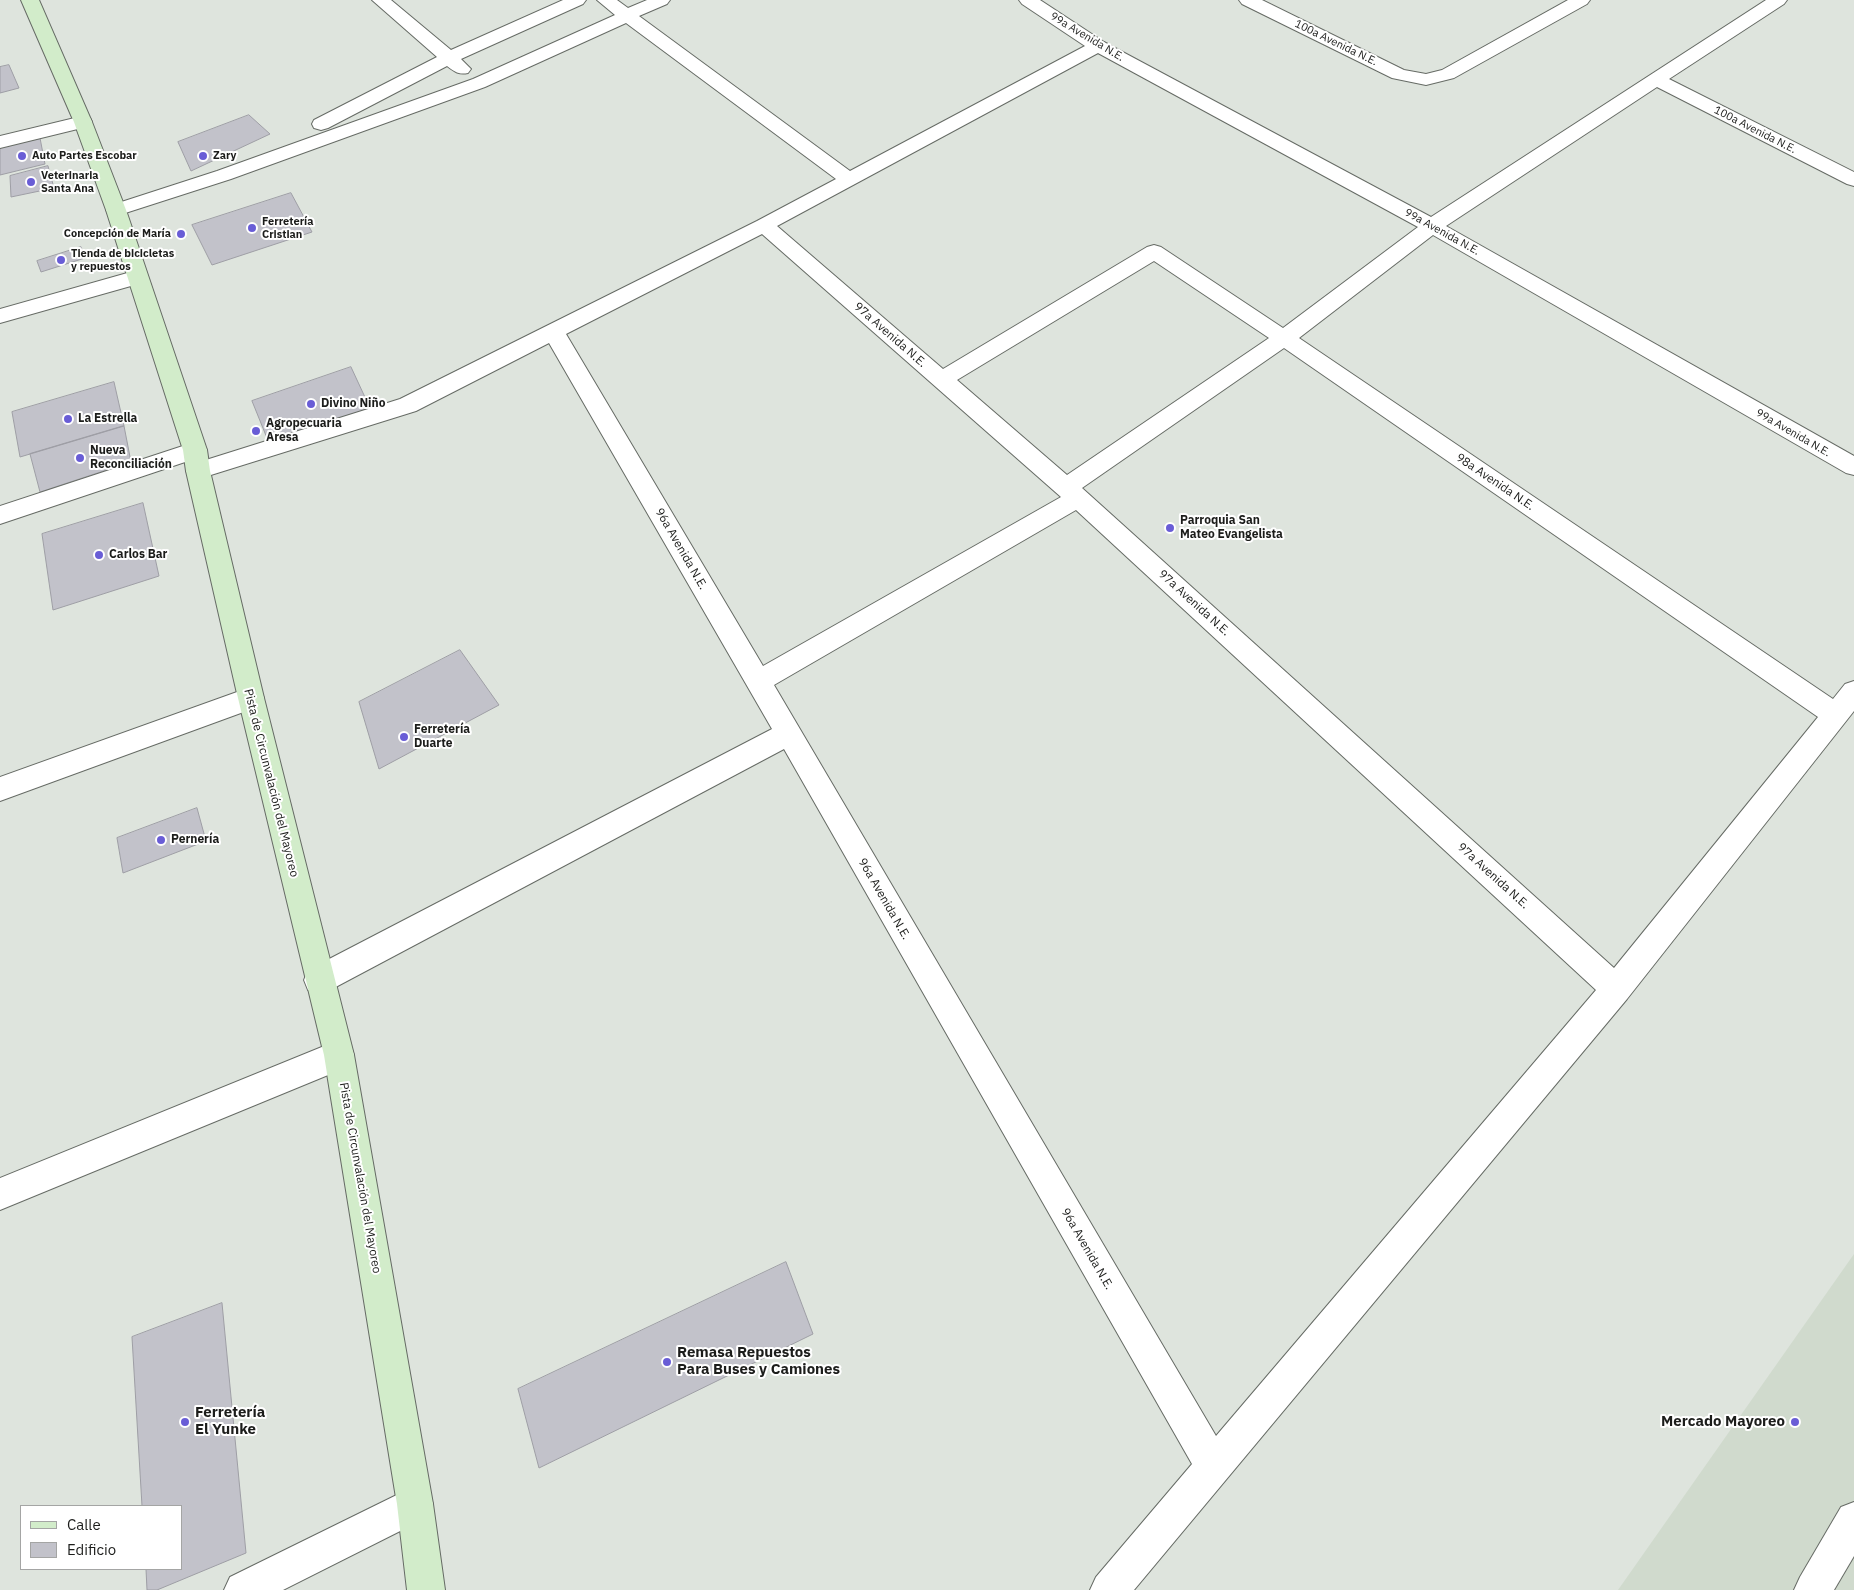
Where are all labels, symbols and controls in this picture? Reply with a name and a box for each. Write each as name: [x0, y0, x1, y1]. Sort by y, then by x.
street label: 99a Avenida N.E.: [1048, 10, 1126, 64]
street label: 100a Avenida N.E.: [1292, 17, 1380, 69]
street label: 100a Avenida N.E.: [1712, 104, 1798, 156]
place label: Auto Partes Escobar: [32, 149, 137, 163]
place label: Zary: [213, 149, 236, 163]
marker: Auto Partes Escobar: [16, 150, 28, 162]
marker: Zary: [197, 150, 209, 162]
place label: Veterinaria Santa Ana: [41, 169, 99, 195]
marker: Veterinaria Santa Ana: [25, 176, 37, 188]
street label: 99a Avenida N.E.: [1402, 206, 1482, 258]
place label: Ferretería Cristian: [262, 215, 313, 241]
marker: Ferretería Cristian: [246, 222, 258, 234]
place label: Concepción de María: [64, 227, 171, 241]
marker: Concepción de María: [175, 228, 187, 240]
place label: Tienda de bicicletas y repuestos: [71, 247, 174, 273]
marker: Tienda de bicicletas y repuestos: [55, 254, 67, 266]
street label: 97a Avenida N.E.: [851, 300, 929, 370]
place label: Divino Niño: [321, 397, 385, 411]
marker: Divino Niño: [305, 398, 317, 410]
street label: 99a Avenida N.E.: [1753, 406, 1833, 460]
place label: La Estrella: [78, 412, 137, 426]
marker: La Estrella: [62, 413, 74, 425]
place label: Agropecuaria Aresa: [266, 417, 342, 445]
marker: Agropecuaria Aresa: [250, 425, 262, 437]
place label: Nueva Reconciliación: [90, 444, 172, 472]
street label: 98a Avenida N.E.: [1453, 450, 1537, 514]
marker: Nueva Reconciliación: [74, 452, 86, 464]
street label: 96a Avenida N.E.: [652, 506, 710, 592]
place label: Parroquia San Mateo Evangelista: [1180, 514, 1283, 542]
marker: Parroquia San Mateo Evangelista: [1164, 522, 1176, 534]
place label: Carlos Bar: [109, 548, 167, 562]
marker: Carlos Bar: [93, 549, 105, 561]
street label: 97a Avenida N.E.: [1155, 567, 1233, 639]
street label: Pista de Circunvalación del Mayoreo: [241, 687, 301, 879]
place label: Ferretería Duarte: [414, 723, 470, 751]
marker: Ferretería Duarte: [398, 731, 410, 743]
place label: Pernería: [171, 833, 219, 847]
marker: Pernería: [155, 834, 167, 846]
street label: 97a Avenida N.E.: [1454, 840, 1532, 912]
street label: 96a Avenida N.E.: [855, 856, 913, 942]
street label: Pista de Circunvalación del Mayoreo: [336, 1081, 384, 1275]
street label: 96a Avenida N.E.: [1058, 1206, 1116, 1292]
place label: Remasa Repuestos Para Buses y Camiones: [677, 1344, 840, 1379]
marker: Remasa Repuestos Para Buses y Camiones: [661, 1356, 673, 1368]
place label: Ferretería El Yunke: [195, 1404, 265, 1439]
place label: Mercado Mayoreo: [1661, 1413, 1785, 1431]
marker: Ferretería El Yunke: [179, 1416, 191, 1428]
marker: Mercado Mayoreo: [1789, 1416, 1801, 1428]
legend: [20, 1505, 182, 1570]
text: Calle: [67, 1515, 101, 1534]
text: Edificio: [67, 1540, 116, 1559]

